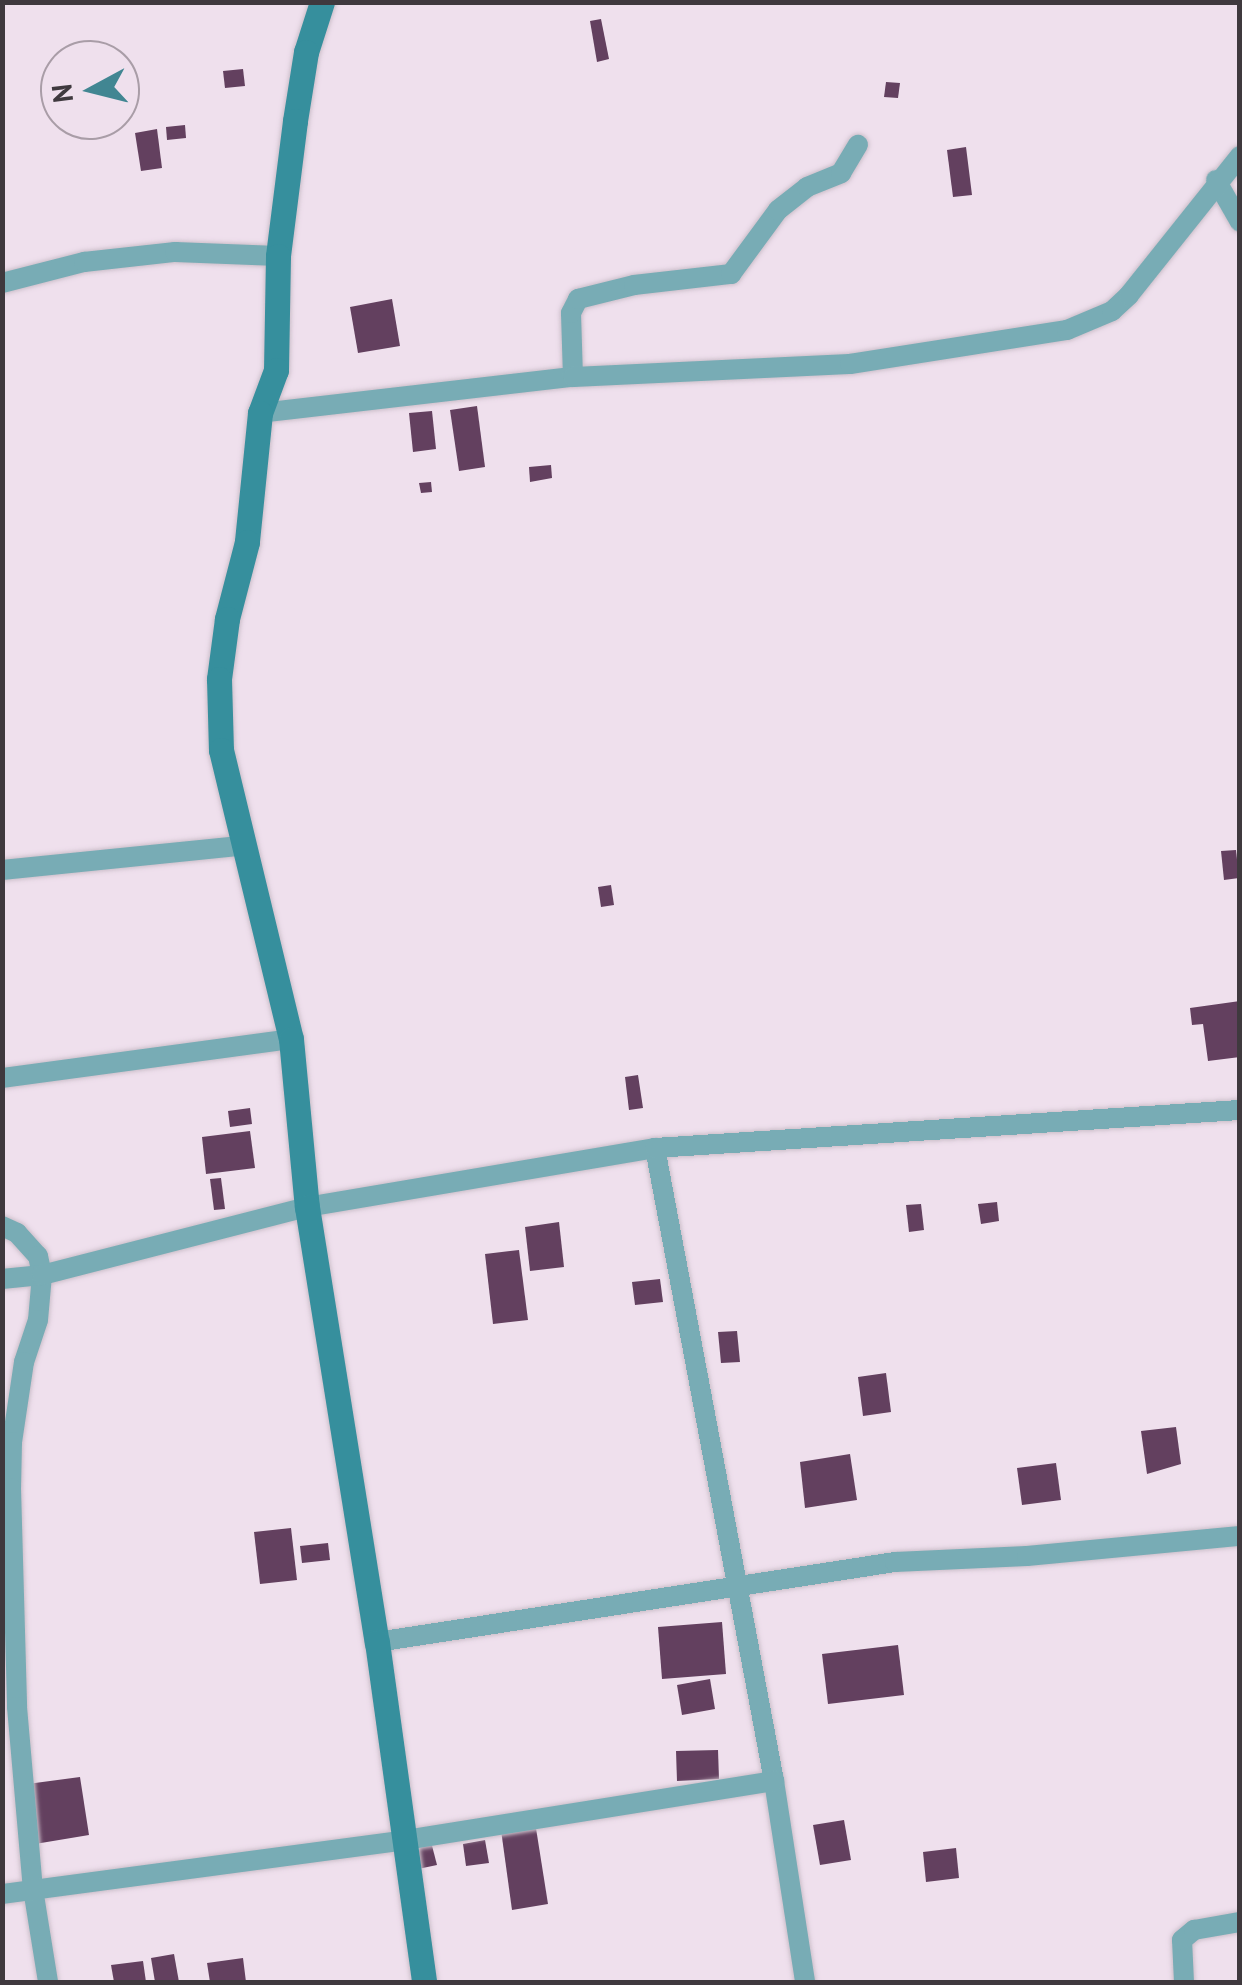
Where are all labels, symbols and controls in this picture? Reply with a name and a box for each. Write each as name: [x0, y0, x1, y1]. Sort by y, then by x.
north arrow: [40, 40, 140, 140]
text: N: [42, 82, 81, 105]

